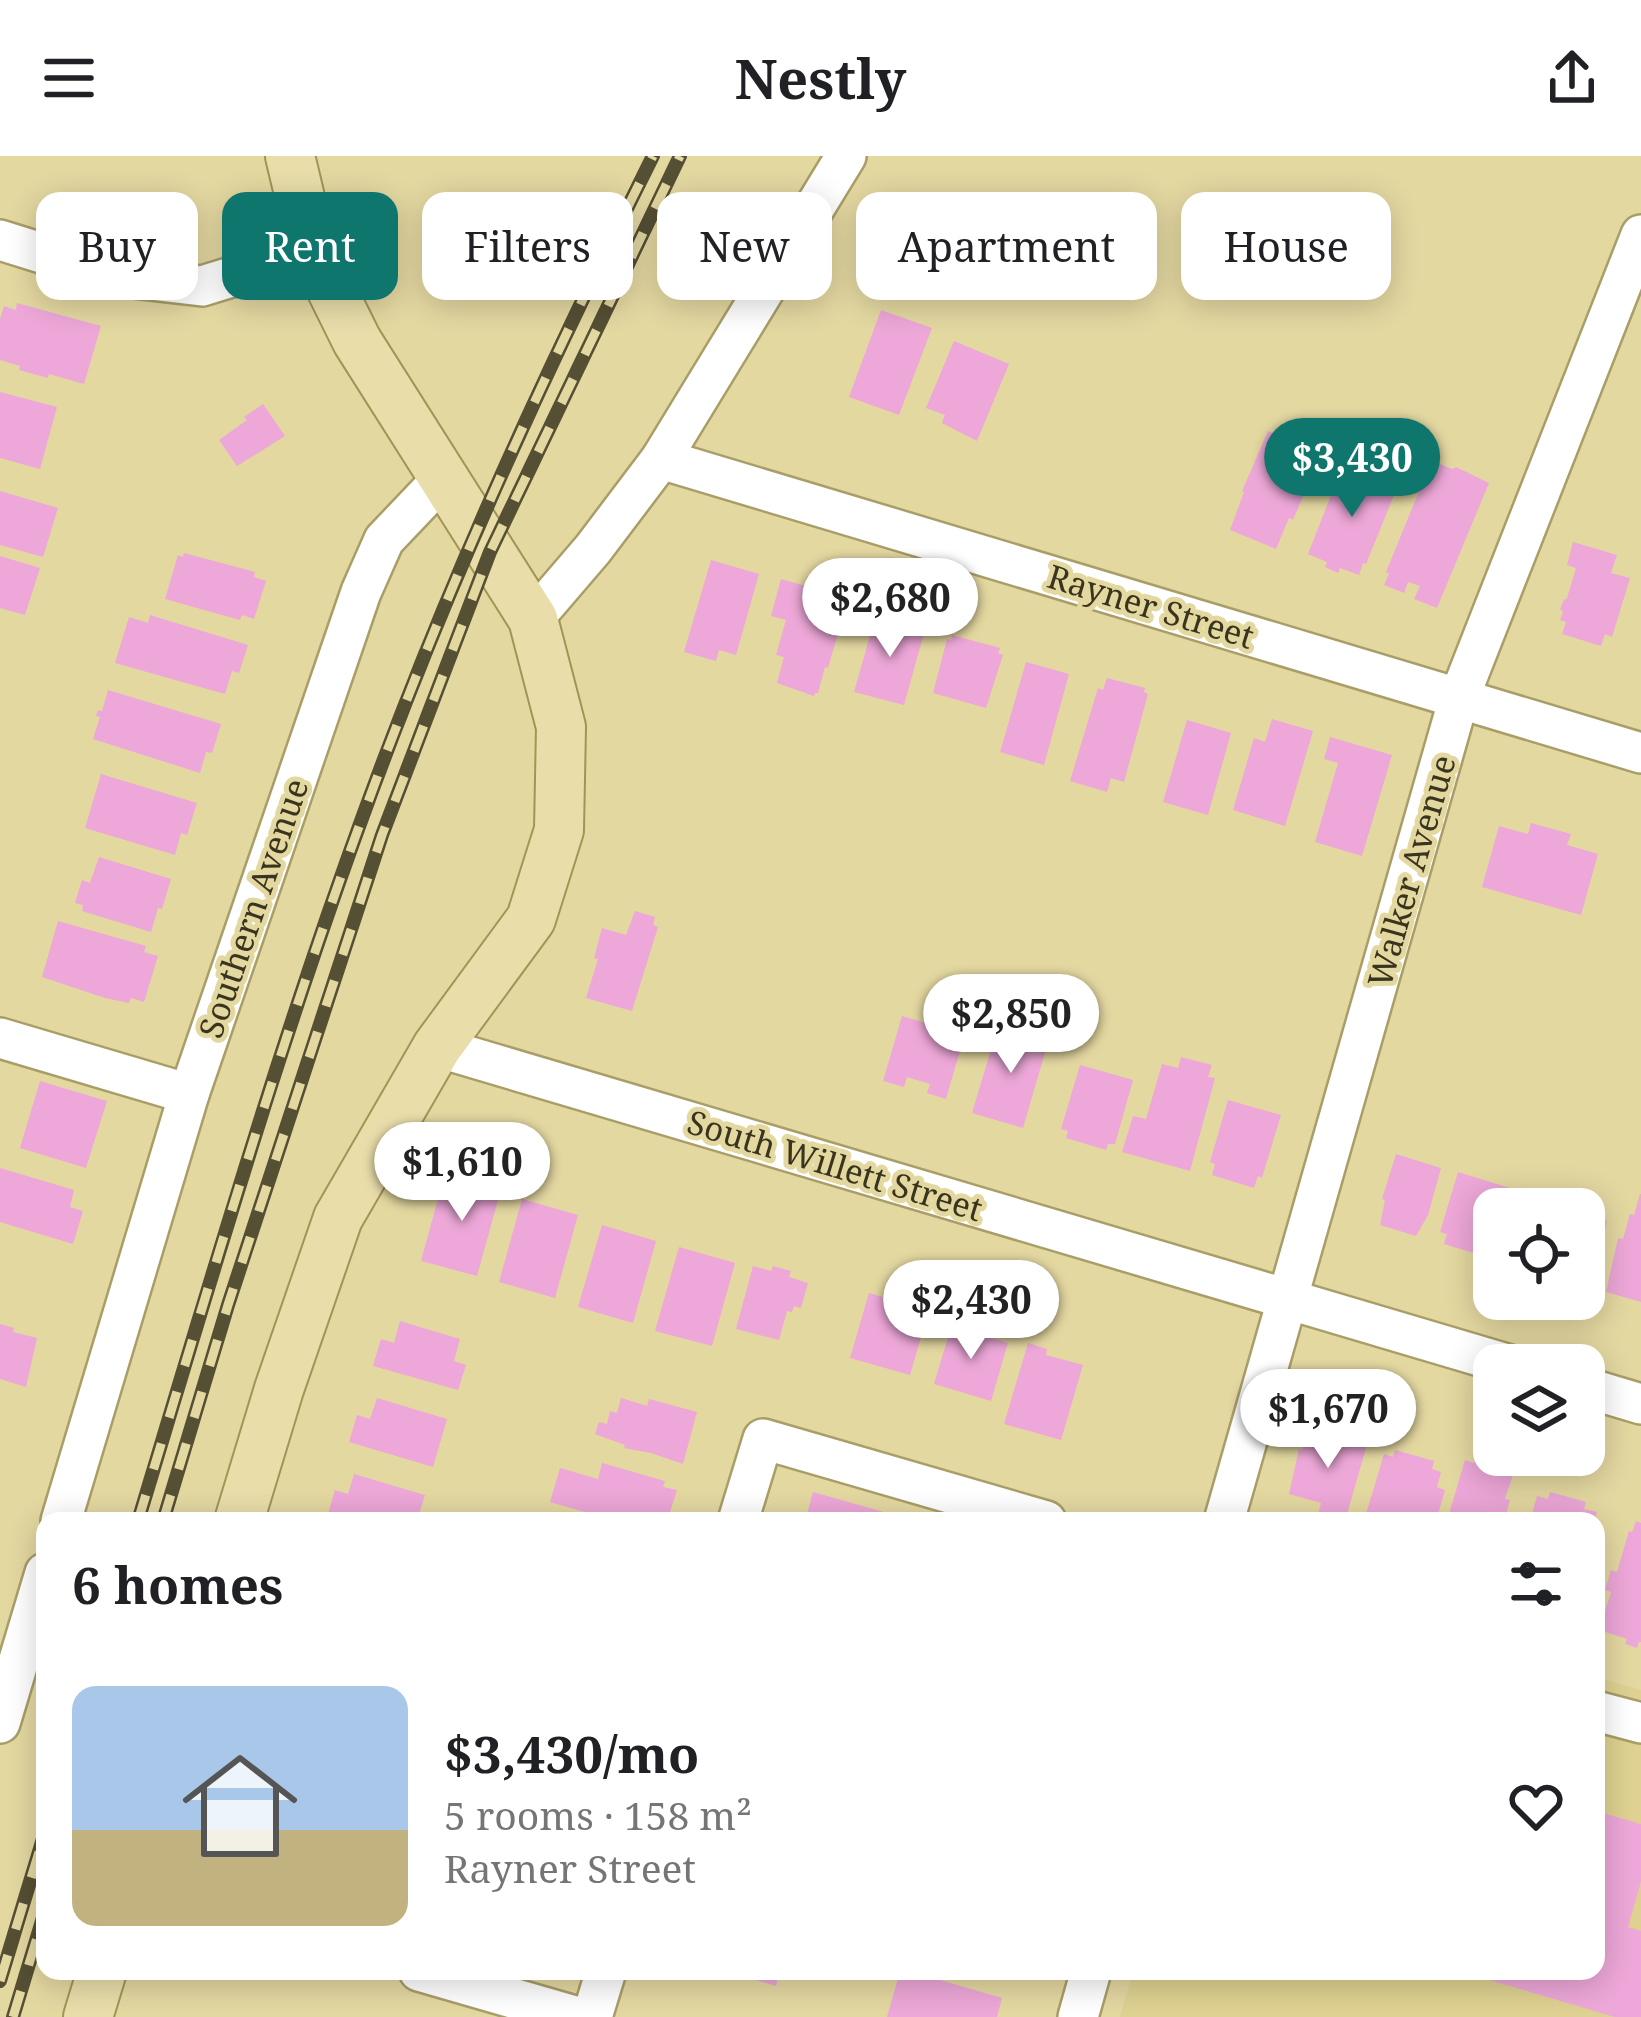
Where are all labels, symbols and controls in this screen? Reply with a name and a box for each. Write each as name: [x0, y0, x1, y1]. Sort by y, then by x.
text: Nestly: [735, 41, 906, 115]
icon: menu: [36, 45, 102, 111]
icon: share: [1539, 45, 1605, 111]
chip: Buy: [36, 192, 198, 300]
chip: Rent: [222, 192, 398, 300]
chip: Filters: [422, 192, 633, 300]
chip: New: [657, 192, 832, 300]
chip: Apartment: [856, 192, 1157, 300]
chip: House: [1181, 192, 1391, 300]
pin: $3,430: [1254, 418, 1450, 520]
text: $3,430: [1291, 430, 1413, 483]
street label: Rayner Street: [1042, 553, 1260, 659]
pin: $2,680: [792, 558, 988, 660]
text: $2,680: [829, 570, 951, 623]
street label: Walker Avenue: [1356, 750, 1466, 992]
street label: Southern Avenue: [188, 772, 318, 1044]
pin: $2,850: [913, 974, 1109, 1076]
text: $2,850: [950, 986, 1072, 1039]
street label: South Willett Street: [682, 1099, 988, 1231]
pin: $1,610: [364, 1122, 560, 1224]
text: $1,610: [401, 1134, 523, 1187]
map controls: [1473, 1188, 1605, 1476]
button: locate: [1473, 1188, 1605, 1320]
pin: $2,430: [873, 1260, 1069, 1362]
text: $2,430: [910, 1272, 1032, 1325]
button: layers: [1473, 1344, 1605, 1476]
pin: $1,670: [1230, 1369, 1426, 1471]
text: $1,670: [1267, 1381, 1389, 1434]
text: 6 homes: [72, 1549, 283, 1619]
icon: filters: [1503, 1551, 1569, 1617]
text: $3,430/mo: [444, 1718, 699, 1788]
icon: home: [168, 1734, 312, 1878]
icon: heart: [1503, 1773, 1569, 1839]
text: 5 rooms · 158 m²: [444, 1788, 752, 1841]
text: Rayner Street: [444, 1841, 696, 1894]

